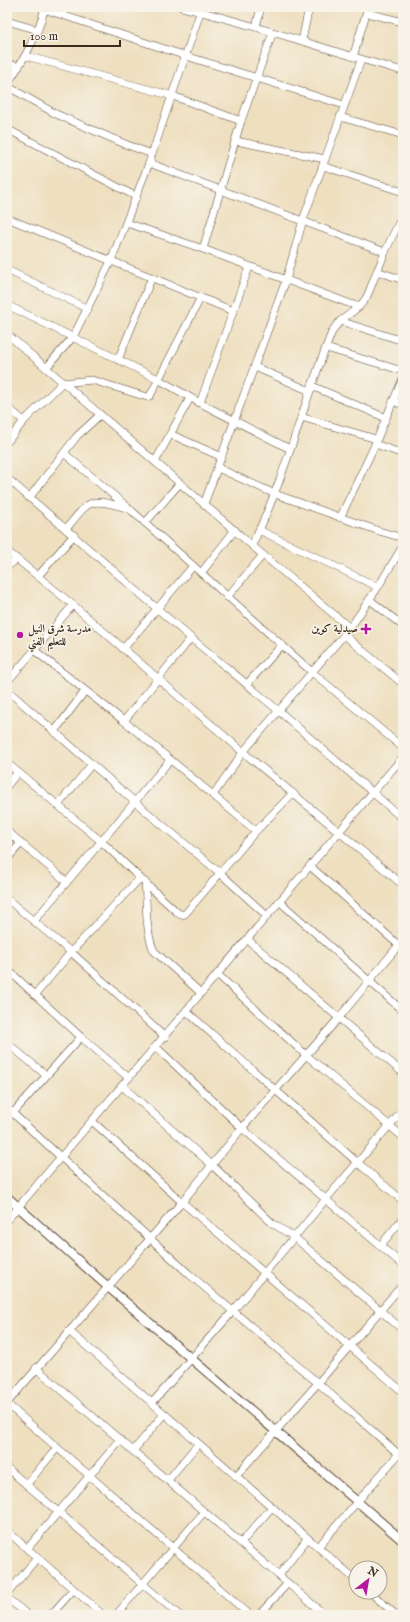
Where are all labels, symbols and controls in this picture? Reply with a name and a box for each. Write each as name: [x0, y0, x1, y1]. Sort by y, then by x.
scale bar: [24, 22, 120, 48]
text: 100 m: [30, 29, 58, 44]
place label: مدرسة شرق النيل للتعليم الفني: [28, 622, 91, 652]
place label: صيدلية كوين: [311, 622, 358, 636]
marker: صيدلية كوين: [361, 624, 371, 634]
marker: مدرسة شرق النيل للتعليم الفني: [15, 630, 25, 640]
north arrow: [348, 1560, 388, 1600]
text: N: [364, 1563, 381, 1581]

